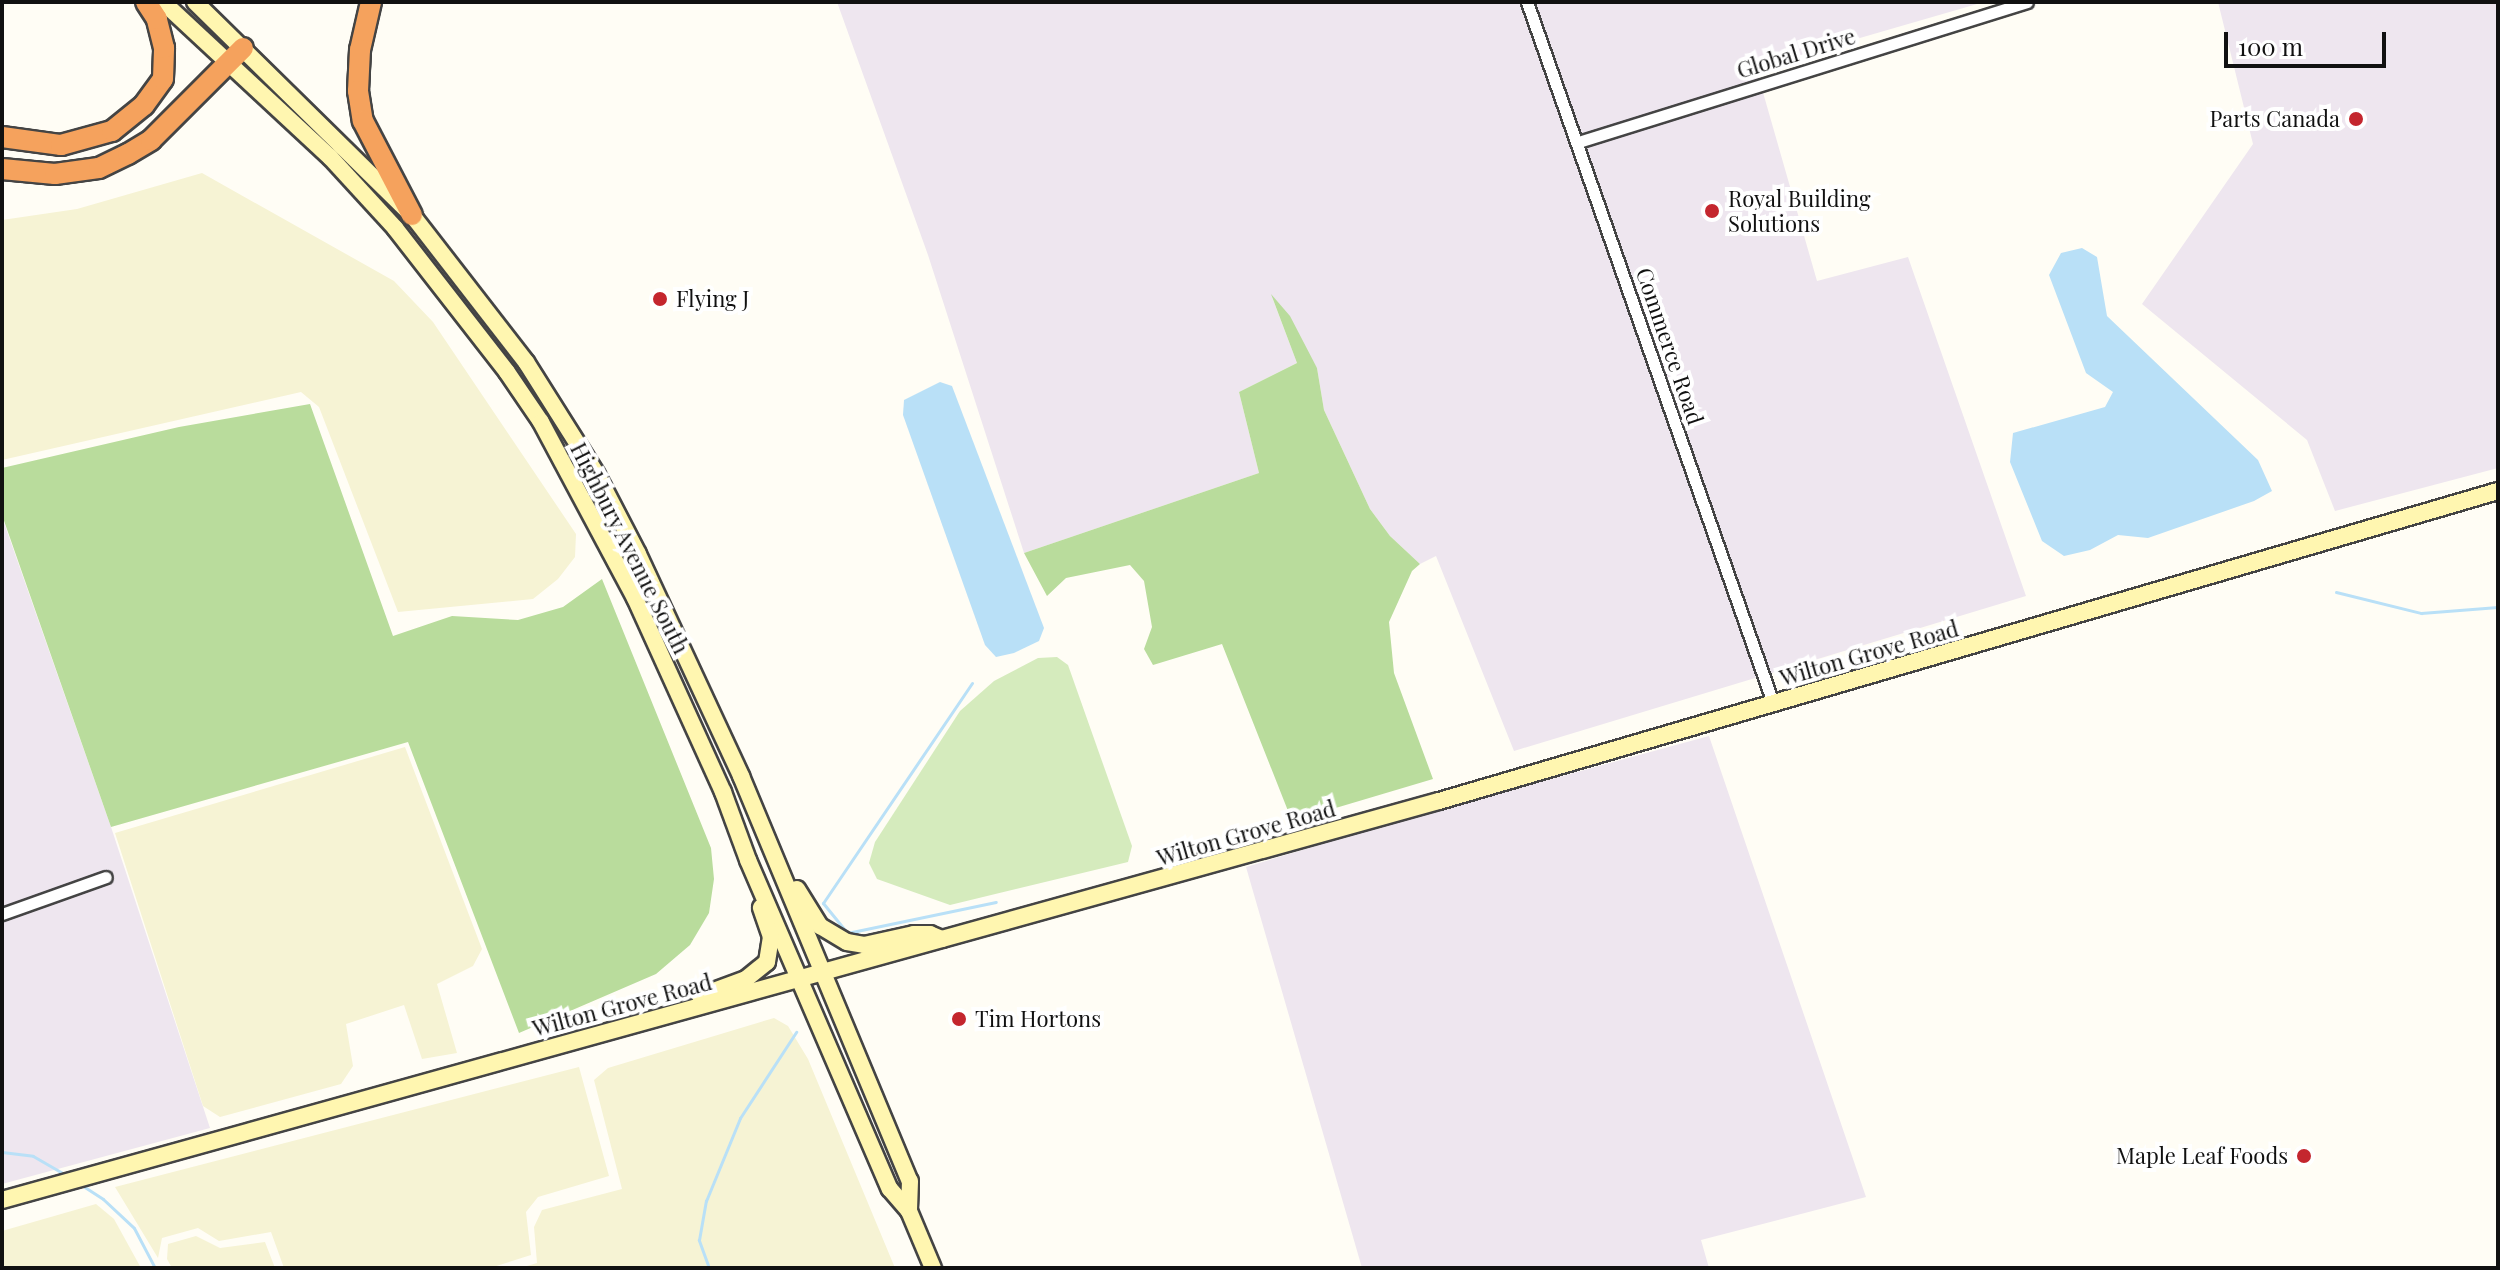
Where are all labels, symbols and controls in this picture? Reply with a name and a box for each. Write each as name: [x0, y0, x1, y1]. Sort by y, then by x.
scale bar: [2228, 16, 2390, 66]
street label: Global Drive: [1734, 22, 1858, 84]
text: 100 m: [2238, 30, 2303, 62]
place label: Parts Canada: [2210, 106, 2340, 132]
marker: Parts Canada: [2347, 110, 2365, 128]
place label: Royal Building Solutions: [1728, 185, 1871, 236]
marker: Royal Building Solutions: [1703, 202, 1721, 220]
street label: Commerce Road: [1631, 264, 1709, 428]
place label: Flying J: [676, 286, 749, 312]
marker: Flying J: [651, 290, 669, 308]
street label: Highbury Avenue South: [565, 437, 695, 659]
street label: Wilton Grove Road: [1777, 615, 1961, 691]
street label: Wilton Grove Road: [1154, 795, 1338, 871]
street label: Wilton Grove Road: [529, 968, 715, 1042]
place label: Tim Hortons: [975, 1006, 1101, 1032]
marker: Tim Hortons: [950, 1010, 968, 1028]
place label: Maple Leaf Foods: [2116, 1143, 2288, 1169]
marker: Maple Leaf Foods: [2295, 1147, 2313, 1165]

